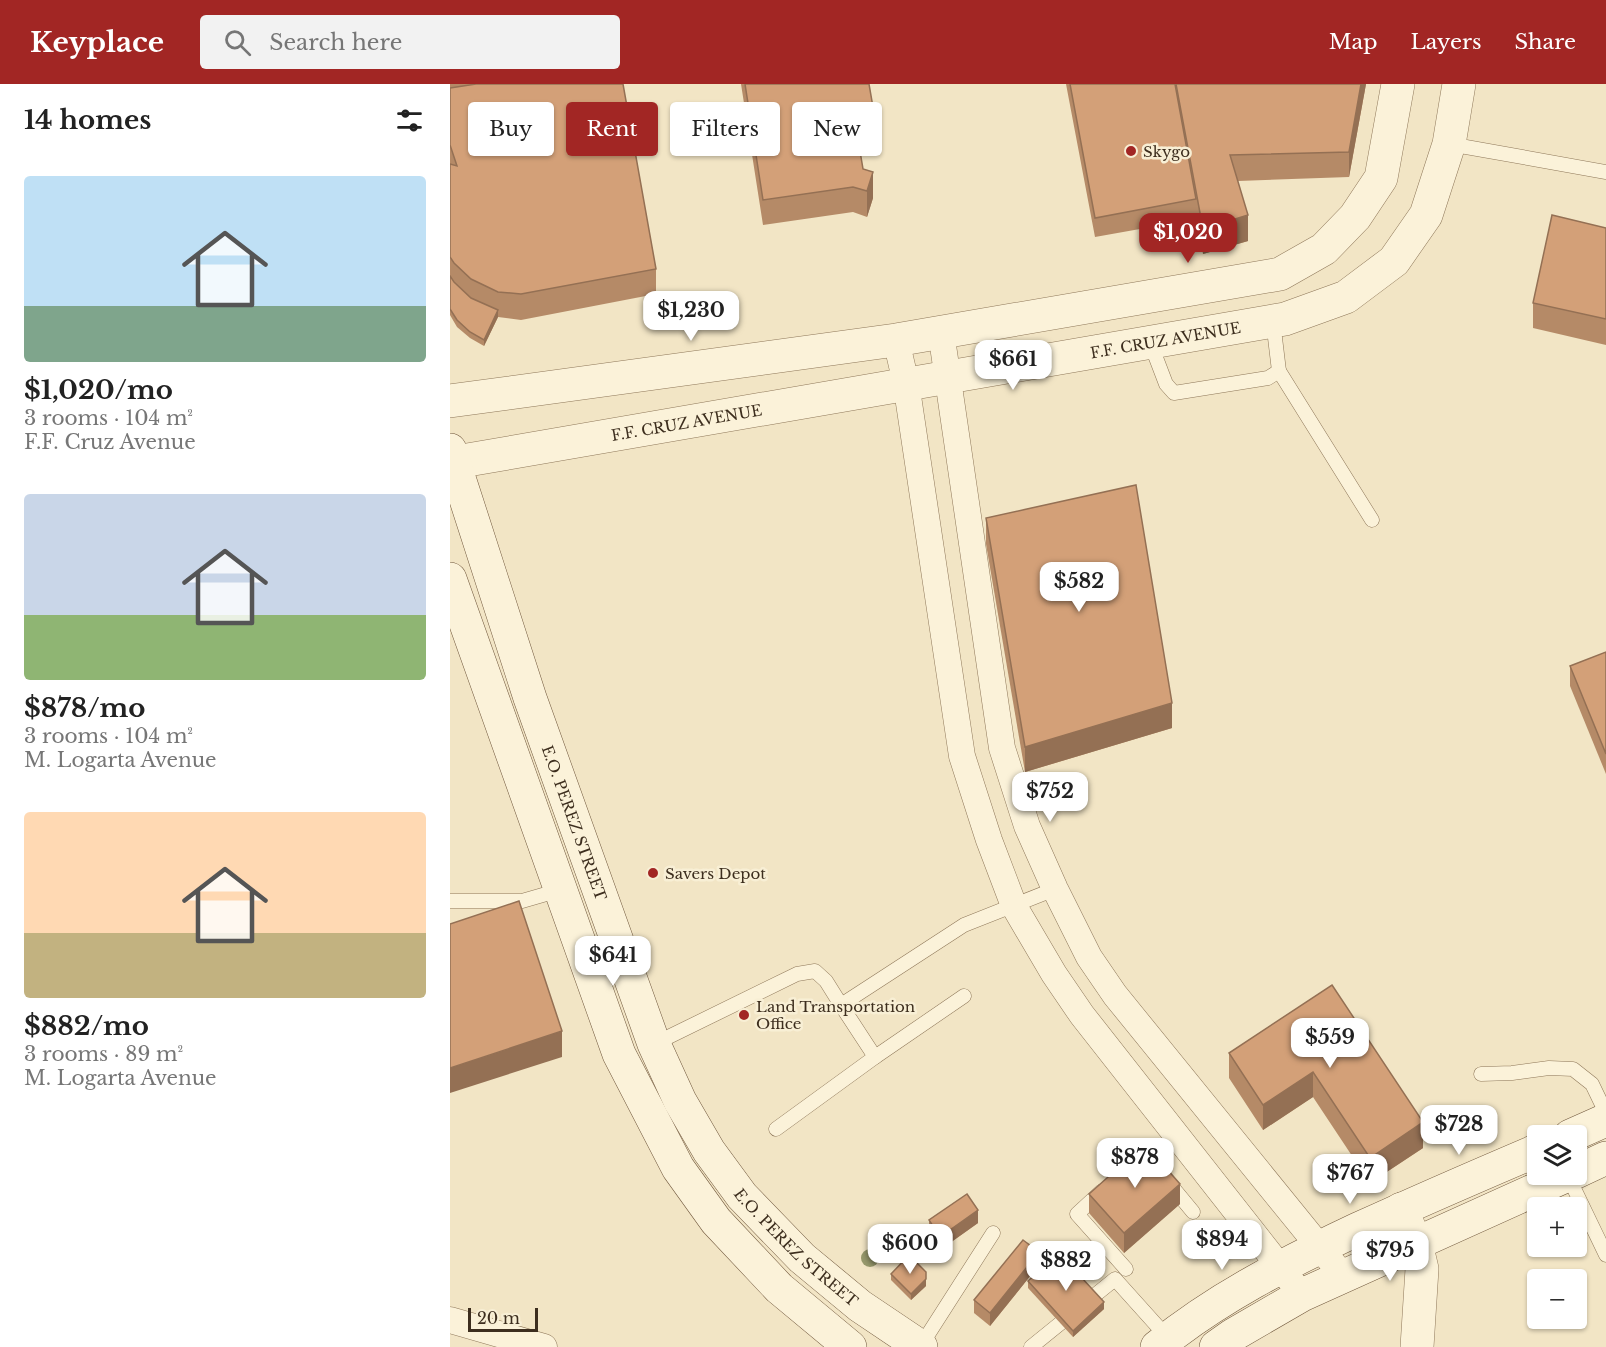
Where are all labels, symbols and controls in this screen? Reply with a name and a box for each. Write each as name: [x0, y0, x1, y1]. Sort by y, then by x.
search box: [200, 15, 620, 69]
text: Keyplace: [30, 25, 164, 60]
icon: search: [221, 26, 254, 59]
text: Search here: [269, 29, 402, 56]
text: Map: [1329, 29, 1378, 55]
text: Layers: [1411, 29, 1482, 55]
text: Share: [1515, 29, 1576, 55]
chip: Buy: [468, 102, 554, 156]
chip: Rent: [566, 102, 658, 156]
chip: Filters: [670, 102, 780, 156]
chip: New: [792, 102, 882, 156]
text: 14 homes: [24, 104, 151, 136]
icon: filters: [393, 104, 426, 137]
place label: Skygo: [1143, 142, 1190, 161]
marker: Skygo: [1124, 144, 1138, 158]
pin: $1,020: [1139, 213, 1237, 264]
icon: home: [171, 215, 279, 323]
text: $1,020: [1153, 220, 1223, 244]
pin: $1,230: [642, 291, 740, 342]
text: $1,230: [657, 298, 725, 322]
street label: F.F. CRUZ AVENUE: [1089, 317, 1242, 362]
pin: $661: [977, 340, 1049, 391]
text: $661: [989, 347, 1037, 371]
text: $1,020/mo: [24, 374, 173, 406]
street label: F.F. CRUZ AVENUE: [610, 400, 763, 445]
text: 3 rooms · 104 m²: [24, 406, 193, 430]
text: F.F. Cruz Avenue: [24, 430, 196, 454]
icon: home: [171, 533, 279, 641]
pin: $582: [1043, 562, 1115, 613]
text: $582: [1054, 569, 1104, 593]
text: $878/mo: [24, 692, 146, 724]
text: 3 rooms · 104 m²: [24, 724, 193, 748]
street label: E.O. PEREZ STREET: [538, 742, 611, 903]
text: M. Logarta Avenue: [24, 748, 217, 772]
pin: $752: [1014, 772, 1086, 823]
text: $752: [1026, 779, 1074, 803]
icon: home: [171, 851, 279, 959]
place label: Savers Depot: [665, 864, 766, 883]
marker: Savers Depot: [646, 866, 660, 880]
pin: $641: [577, 936, 649, 987]
text: $641: [589, 943, 637, 967]
place label: Land Transportation Office: [756, 997, 915, 1033]
marker: Land Transportation Office: [737, 1008, 751, 1022]
text: $882/mo: [24, 1010, 149, 1042]
pin: $559: [1294, 1018, 1366, 1069]
text: $559: [1305, 1025, 1355, 1049]
text: 3 rooms · 89 m²: [24, 1042, 183, 1066]
text: M. Logarta Avenue: [24, 1066, 217, 1090]
pin: $728: [1423, 1105, 1495, 1156]
text: $728: [1435, 1112, 1483, 1136]
map controls: [1527, 1125, 1587, 1329]
button: layers: [1527, 1125, 1587, 1185]
pin: $878: [1099, 1138, 1171, 1189]
text: $878: [1111, 1145, 1159, 1169]
pin: $767: [1314, 1154, 1386, 1205]
text: $767: [1327, 1161, 1374, 1185]
street label: E.O. PEREZ STREET: [730, 1185, 862, 1310]
button: +: [1527, 1197, 1587, 1257]
pin: $894: [1186, 1220, 1258, 1271]
pin: $600: [874, 1224, 946, 1275]
text: $894: [1196, 1227, 1248, 1251]
text: $600: [882, 1231, 938, 1255]
pin: $795: [1354, 1231, 1426, 1282]
text: $795: [1366, 1238, 1414, 1262]
pin: $882: [1030, 1241, 1102, 1292]
text: $882: [1040, 1248, 1092, 1272]
button: −: [1527, 1269, 1587, 1329]
scale bar: [468, 1305, 538, 1332]
text: 20 m: [477, 1308, 520, 1328]

